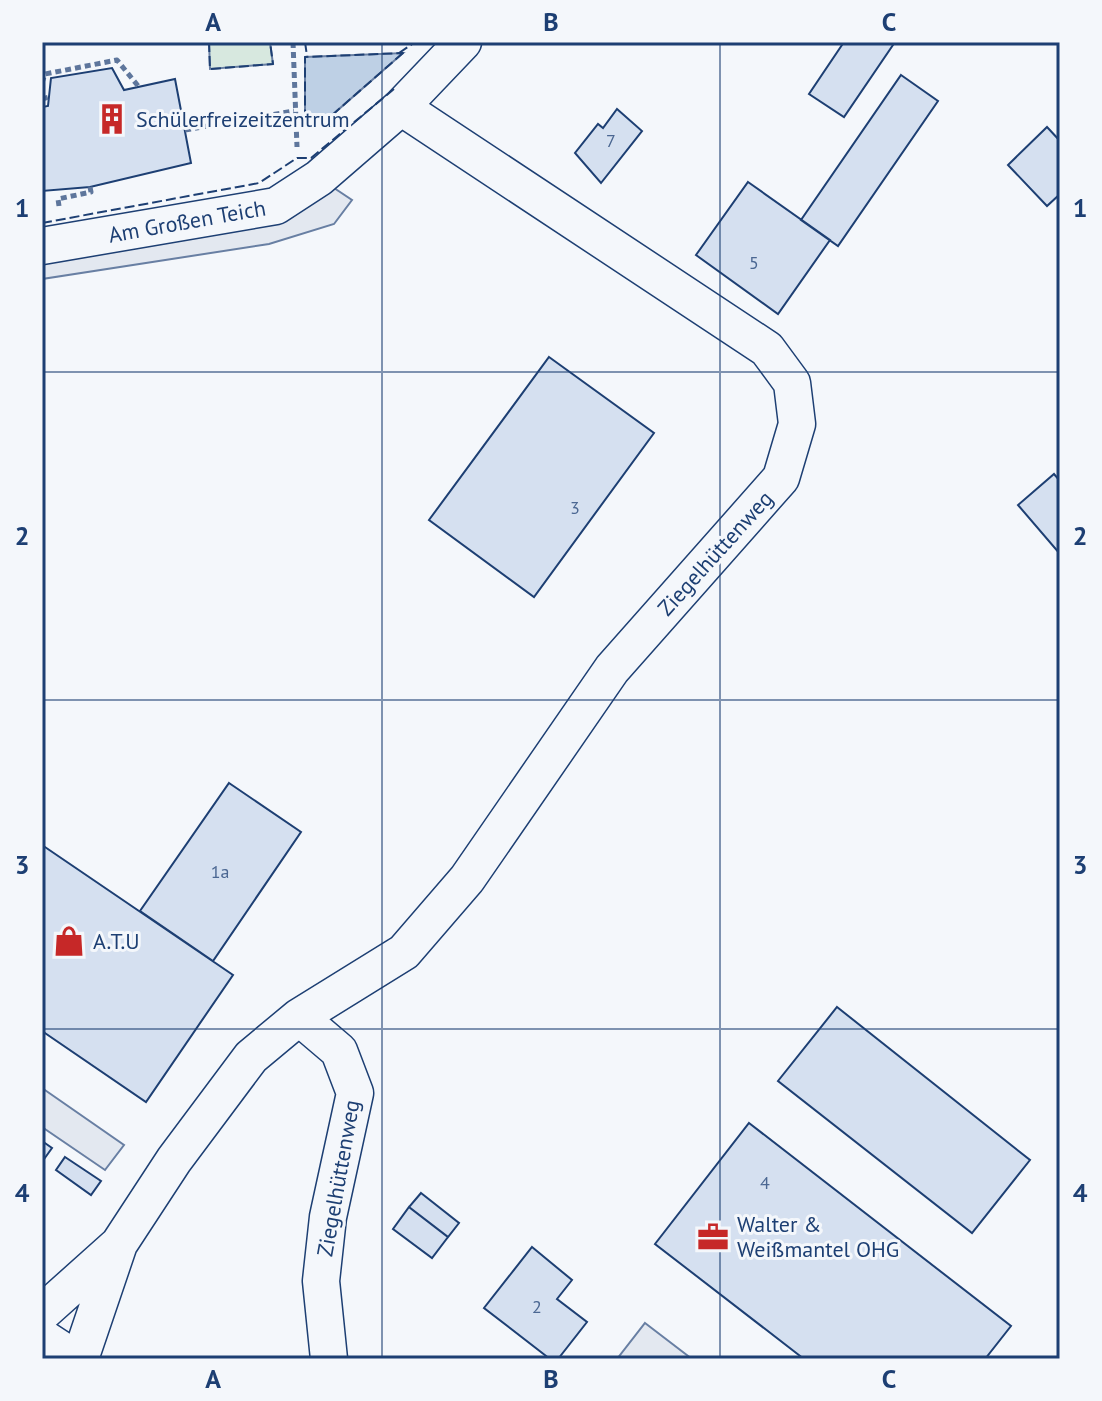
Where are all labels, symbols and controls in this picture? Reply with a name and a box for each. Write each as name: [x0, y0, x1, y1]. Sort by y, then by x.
text: A: [205, 5, 221, 38]
text: B: [543, 5, 559, 38]
text: C: [882, 5, 896, 38]
building icon: Schülerfreizeitzentrum: [95, 102, 129, 136]
place label: Schülerfreizeitzentrum: [136, 105, 350, 133]
house number: 7: [606, 129, 616, 152]
text: 1: [15, 191, 29, 224]
text: 1: [1073, 191, 1087, 224]
street label: Am Großen Teich: [106, 193, 268, 249]
house number: 5: [749, 251, 759, 274]
street label: Ziegelhüttenweg: [652, 485, 778, 621]
house number: 3: [570, 496, 580, 519]
text: 2: [15, 519, 29, 552]
text: 2: [1073, 519, 1087, 552]
text: 3: [15, 848, 29, 881]
text: 3: [1073, 848, 1087, 881]
house number: 1a: [211, 860, 229, 883]
shop icon: A.T.U: [52, 924, 86, 958]
place label: A.T.U: [93, 927, 140, 955]
street label: Ziegelhüttenweg: [310, 1097, 366, 1259]
house number: 4: [760, 1171, 770, 1194]
text: 4: [15, 1176, 30, 1209]
text: 4: [1073, 1176, 1088, 1209]
place label: Walter & Weißmantel OHG: [737, 1210, 899, 1263]
office icon: Walter & Weißmantel OHG: [696, 1220, 730, 1254]
house number: 2: [532, 1295, 542, 1318]
text: A: [205, 1362, 221, 1395]
text: B: [543, 1362, 559, 1395]
text: C: [882, 1362, 896, 1395]

